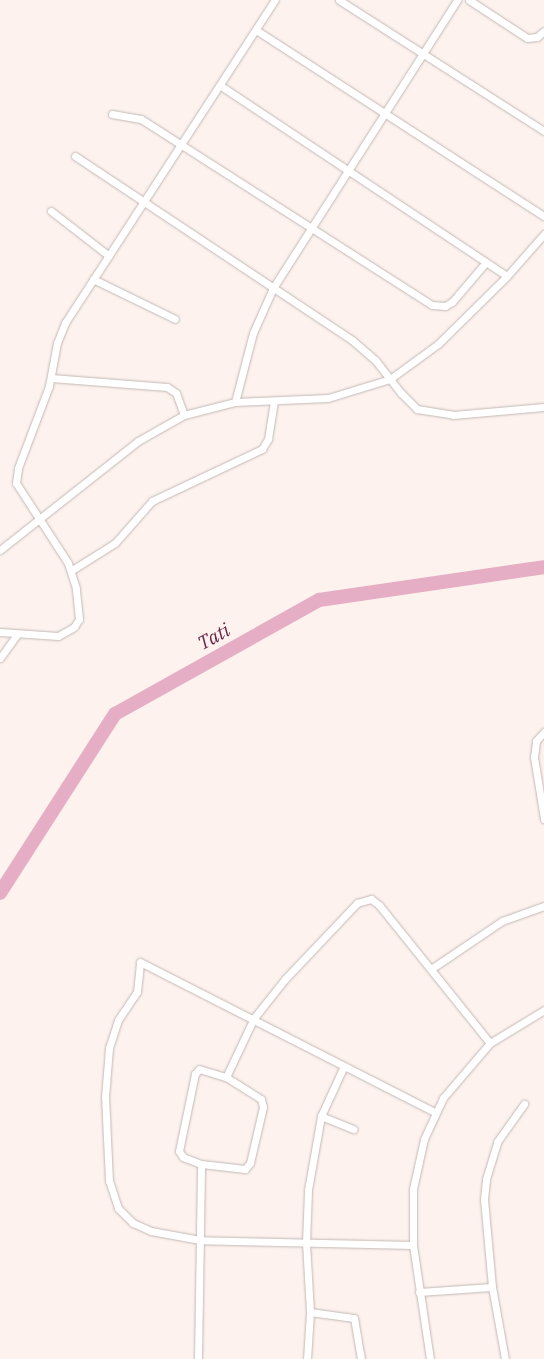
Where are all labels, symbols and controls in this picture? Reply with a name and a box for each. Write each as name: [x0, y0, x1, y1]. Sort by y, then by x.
water label: Tati: [194, 619, 234, 655]

